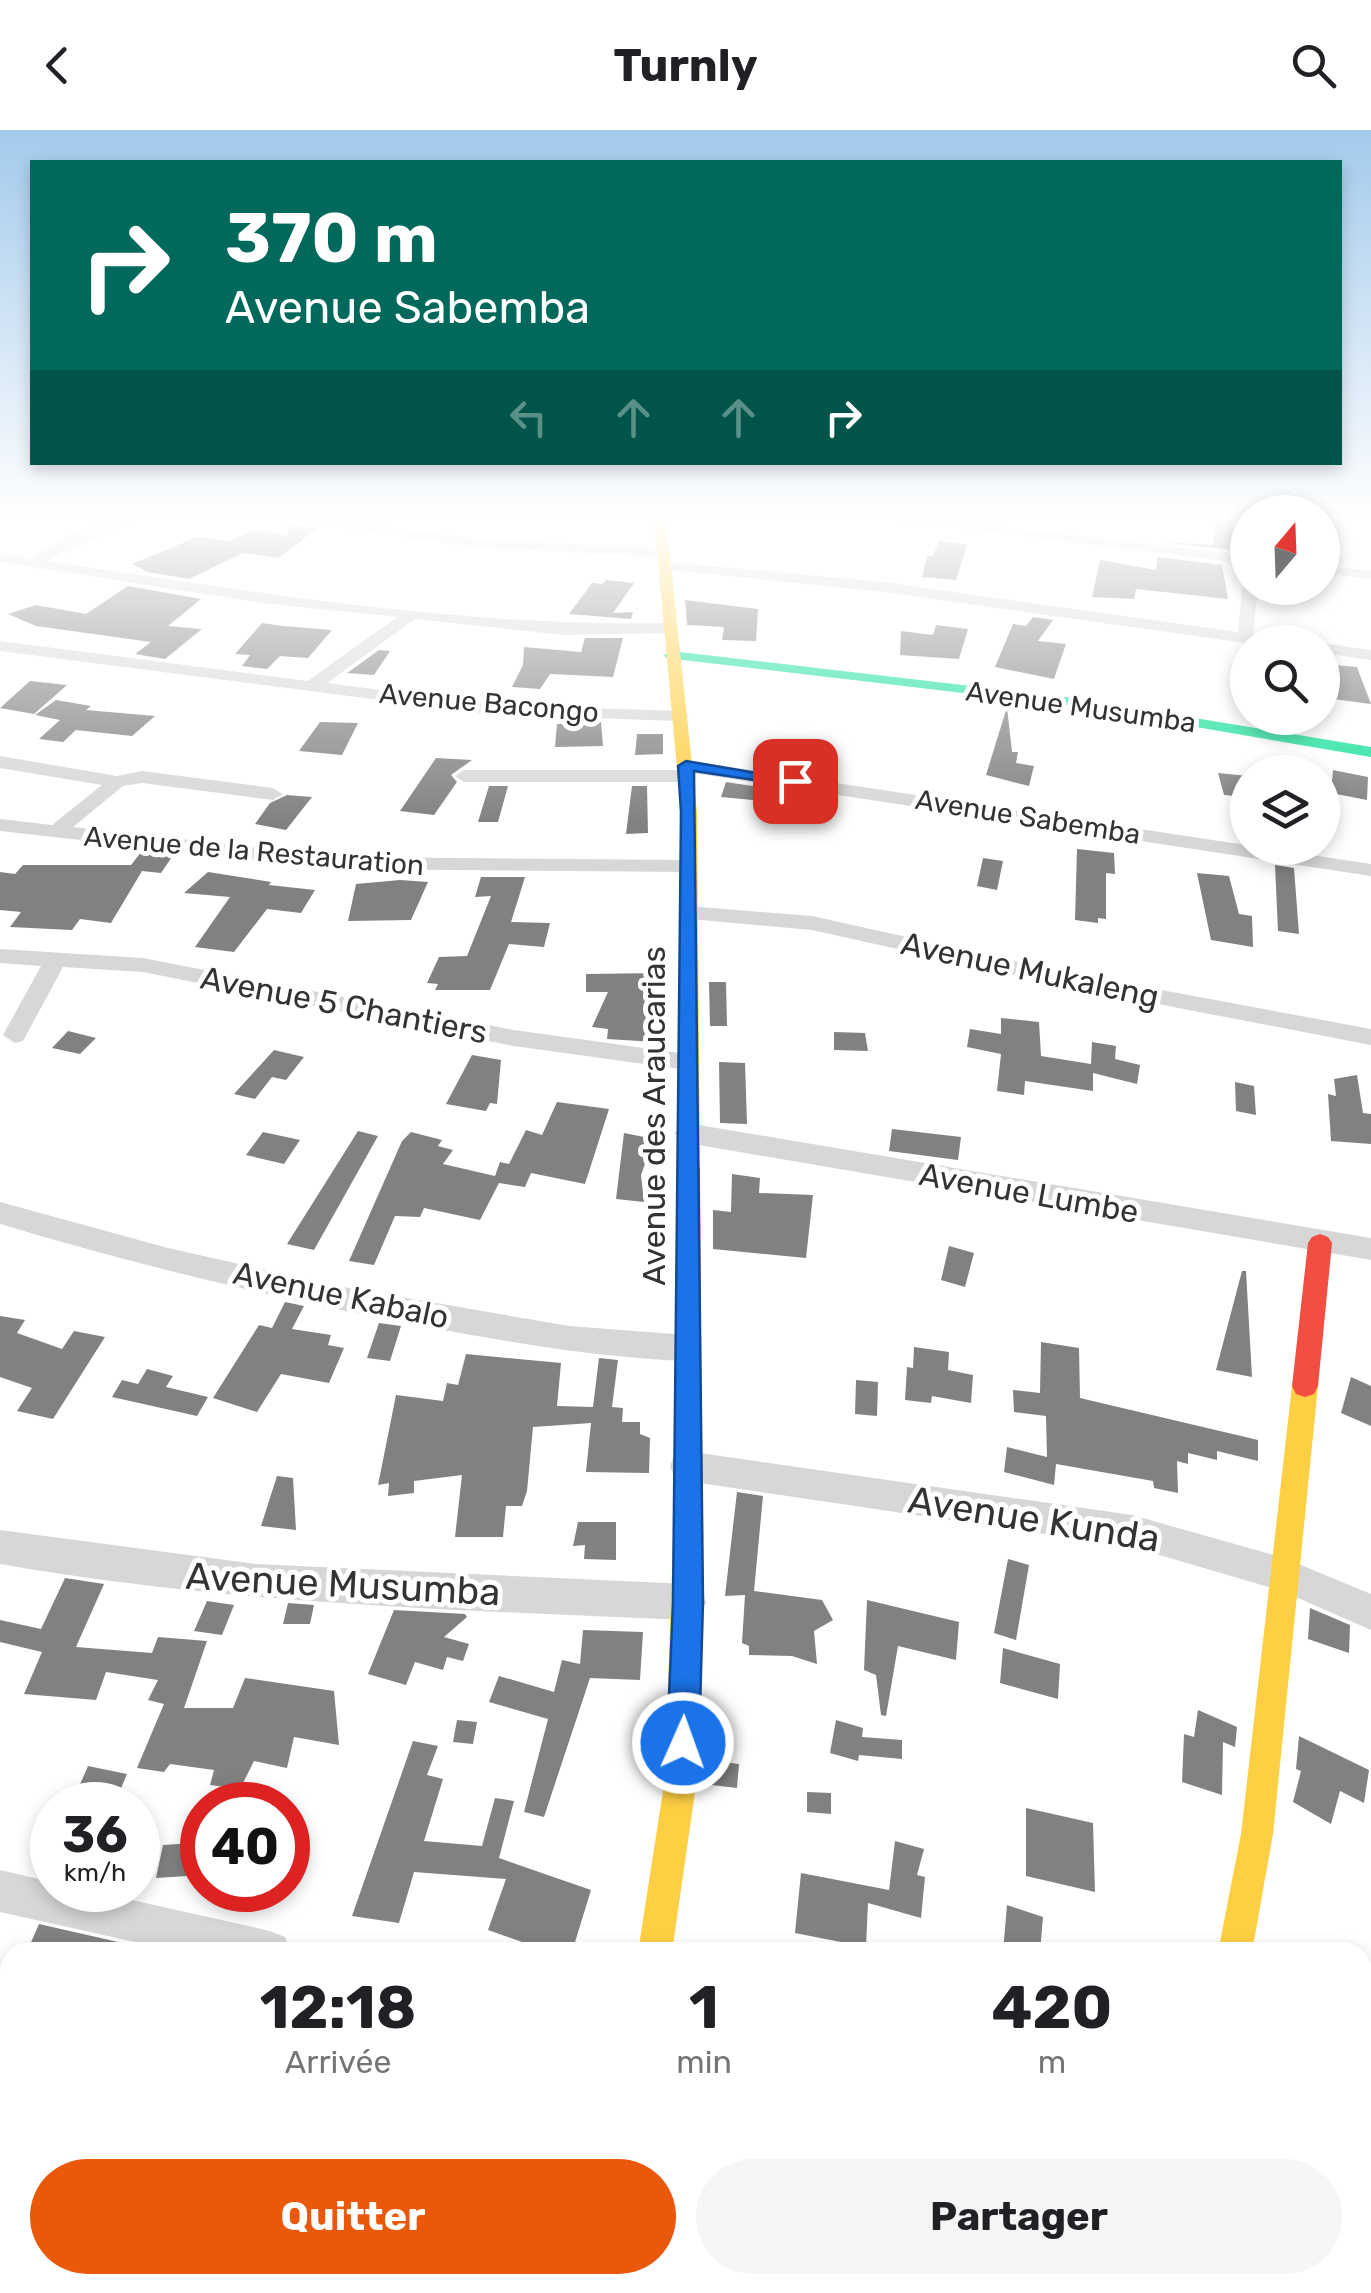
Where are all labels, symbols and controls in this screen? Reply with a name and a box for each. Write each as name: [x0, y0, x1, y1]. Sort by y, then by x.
icon: back: [30, 38, 85, 93]
icon: search: [1286, 38, 1341, 93]
text: Turnly: [613, 39, 758, 92]
text: 370 m: [225, 197, 438, 280]
icon: right: [60, 200, 190, 330]
text: Avenue Sabemba: [225, 281, 590, 334]
icon: left: [501, 390, 556, 445]
icon: ahead: [606, 390, 661, 445]
icon: ahead: [711, 390, 766, 445]
icon: right: [816, 390, 871, 445]
north arrow: [1230, 495, 1340, 605]
map controls: [1230, 495, 1340, 865]
button: search: [1230, 625, 1340, 735]
street label: Avenue Musumba: [964, 675, 1198, 739]
street label: Avenue Bacongo: [378, 677, 600, 729]
pin: [753, 739, 838, 824]
icon: arrive: [768, 754, 823, 809]
button: layers: [1230, 755, 1340, 865]
street label: Avenue Sabemba: [913, 783, 1143, 851]
street label: Avenue de la Restauration: [83, 820, 425, 882]
street label: Avenue Mukaleng: [898, 924, 1162, 1016]
street label: Avenue des Araucarias: [635, 946, 673, 1286]
street label: Avenue 5 Chantiers: [198, 959, 490, 1051]
street label: Avenue Lumbe: [916, 1155, 1142, 1231]
street label: Avenue Kabalo: [230, 1254, 452, 1336]
street label: Avenue Kunda: [905, 1476, 1163, 1562]
street label: Avenue Musumba: [184, 1553, 502, 1615]
position arrow: [631, 1691, 735, 1795]
speed limit sign: 40: [180, 1782, 310, 1912]
text: 36: [62, 1805, 128, 1865]
text: km/h: [64, 1858, 126, 1887]
text: 12:18: [260, 1972, 416, 2043]
text: 1: [689, 1972, 719, 2043]
text: 420: [991, 1972, 1112, 2043]
text: Arrivée: [285, 2043, 391, 2081]
text: min: [676, 2043, 732, 2081]
text: m: [1038, 2043, 1066, 2081]
button: Quitter: [30, 2159, 676, 2274]
button: Partager: [696, 2159, 1342, 2274]

